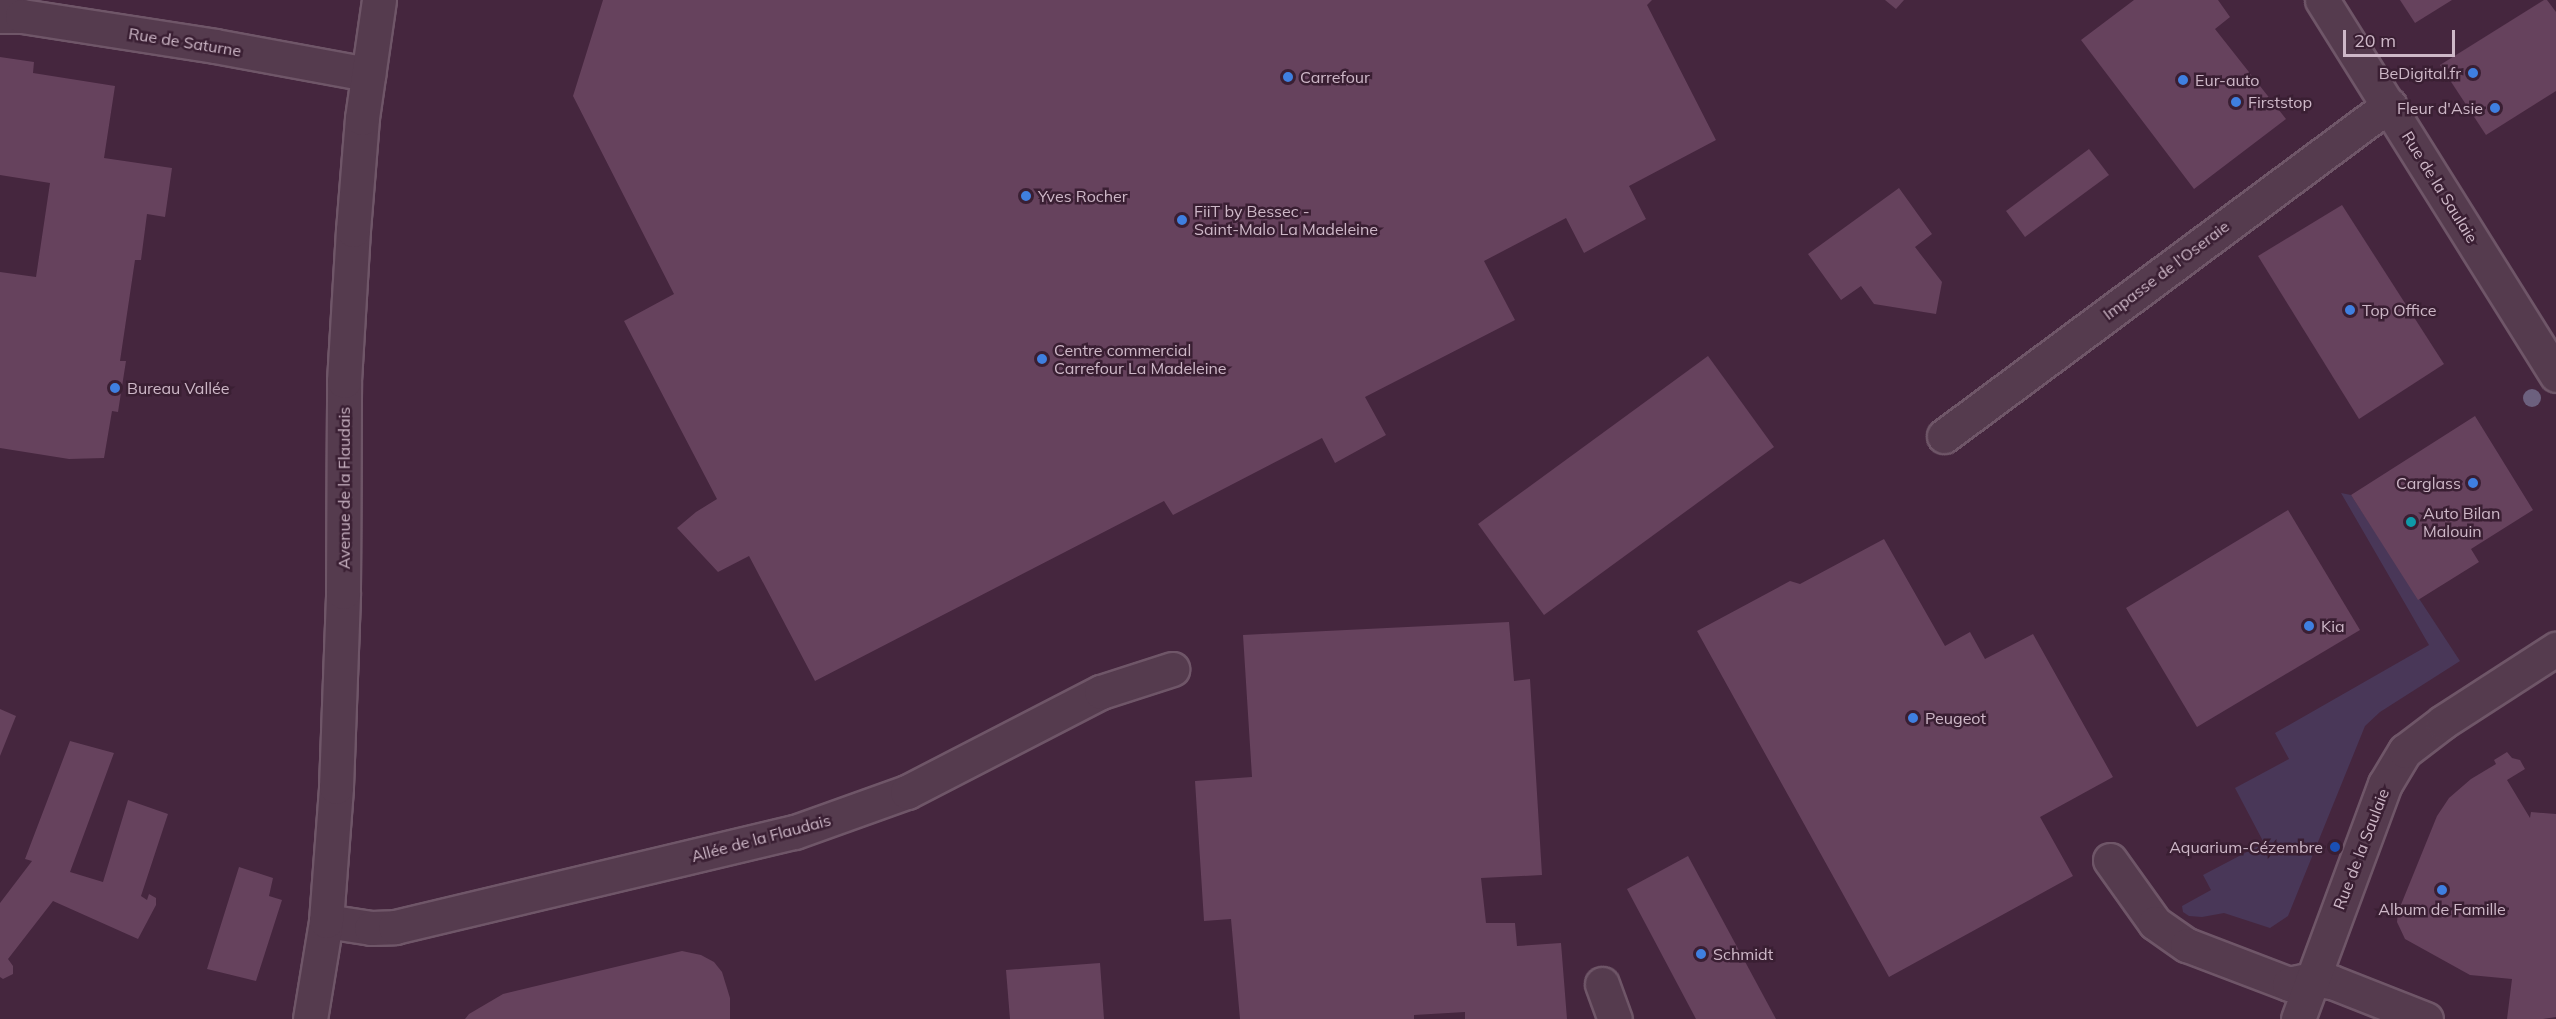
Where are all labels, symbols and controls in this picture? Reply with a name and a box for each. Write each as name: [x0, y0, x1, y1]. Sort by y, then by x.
scale bar: [2346, 18, 2458, 56]
street label: Rue de Saturne: [127, 24, 243, 60]
text: 20 m: [2354, 29, 2396, 52]
place label: BeDigital.fr: [2379, 63, 2461, 83]
marker: BeDigital.fr: [2466, 66, 2480, 80]
place label: Carrefour: [1300, 67, 1370, 87]
marker: Carrefour: [1281, 70, 1295, 84]
place label: Eur-auto: [2195, 70, 2259, 90]
marker: Eur-auto: [2176, 73, 2190, 87]
place label: Firststop: [2248, 92, 2312, 112]
marker: Firststop: [2229, 95, 2243, 109]
place label: Fleur d'Asie: [2397, 98, 2483, 118]
marker: Fleur d'Asie: [2488, 101, 2502, 115]
street label: Rue de la Saulaie: [2398, 128, 2482, 246]
place label: Yves Rocher: [1038, 186, 1128, 206]
marker: Yves Rocher: [1019, 189, 1033, 203]
place label: FiiT by Bessec - Saint-Malo La Madeleine: [1194, 201, 1378, 239]
marker: FiiT by Bessec - Saint-Malo La Madeleine: [1175, 213, 1189, 227]
street label: Impasse de l'Oseraie: [2099, 216, 2233, 324]
place label: Top Office: [2362, 300, 2437, 320]
marker: Top Office: [2343, 303, 2357, 317]
place label: Centre commercial Carrefour La Madeleine: [1054, 340, 1227, 378]
marker: Centre commercial Carrefour La Madeleine: [1035, 352, 1049, 366]
place label: Bureau Vallée: [127, 378, 229, 398]
marker: Bureau Vallée: [108, 381, 122, 395]
street label: Avenue de la Flaudais: [334, 407, 354, 569]
place label: Carglass: [2396, 473, 2461, 493]
marker: Carglass: [2466, 476, 2480, 490]
place label: Auto Bilan Malouin: [2423, 503, 2500, 541]
marker: Auto Bilan Malouin: [2404, 515, 2418, 529]
place label: Kia: [2321, 616, 2345, 636]
marker: Kia: [2302, 619, 2316, 633]
place label: Peugeot: [1925, 708, 1986, 728]
marker: Peugeot: [1906, 711, 1920, 725]
street label: Rue de la Saulaie: [2329, 786, 2393, 912]
street label: Allée de la Flaudais: [689, 810, 833, 866]
place label: Aquarium-Cézembre: [2169, 837, 2323, 857]
marker: Aquarium-Cézembre: [2328, 840, 2342, 854]
marker: Album de Famille: [2435, 883, 2449, 897]
place label: Album de Famille: [2378, 899, 2506, 919]
place label: Schmidt: [1713, 944, 1773, 964]
marker: Schmidt: [1694, 947, 1708, 961]

